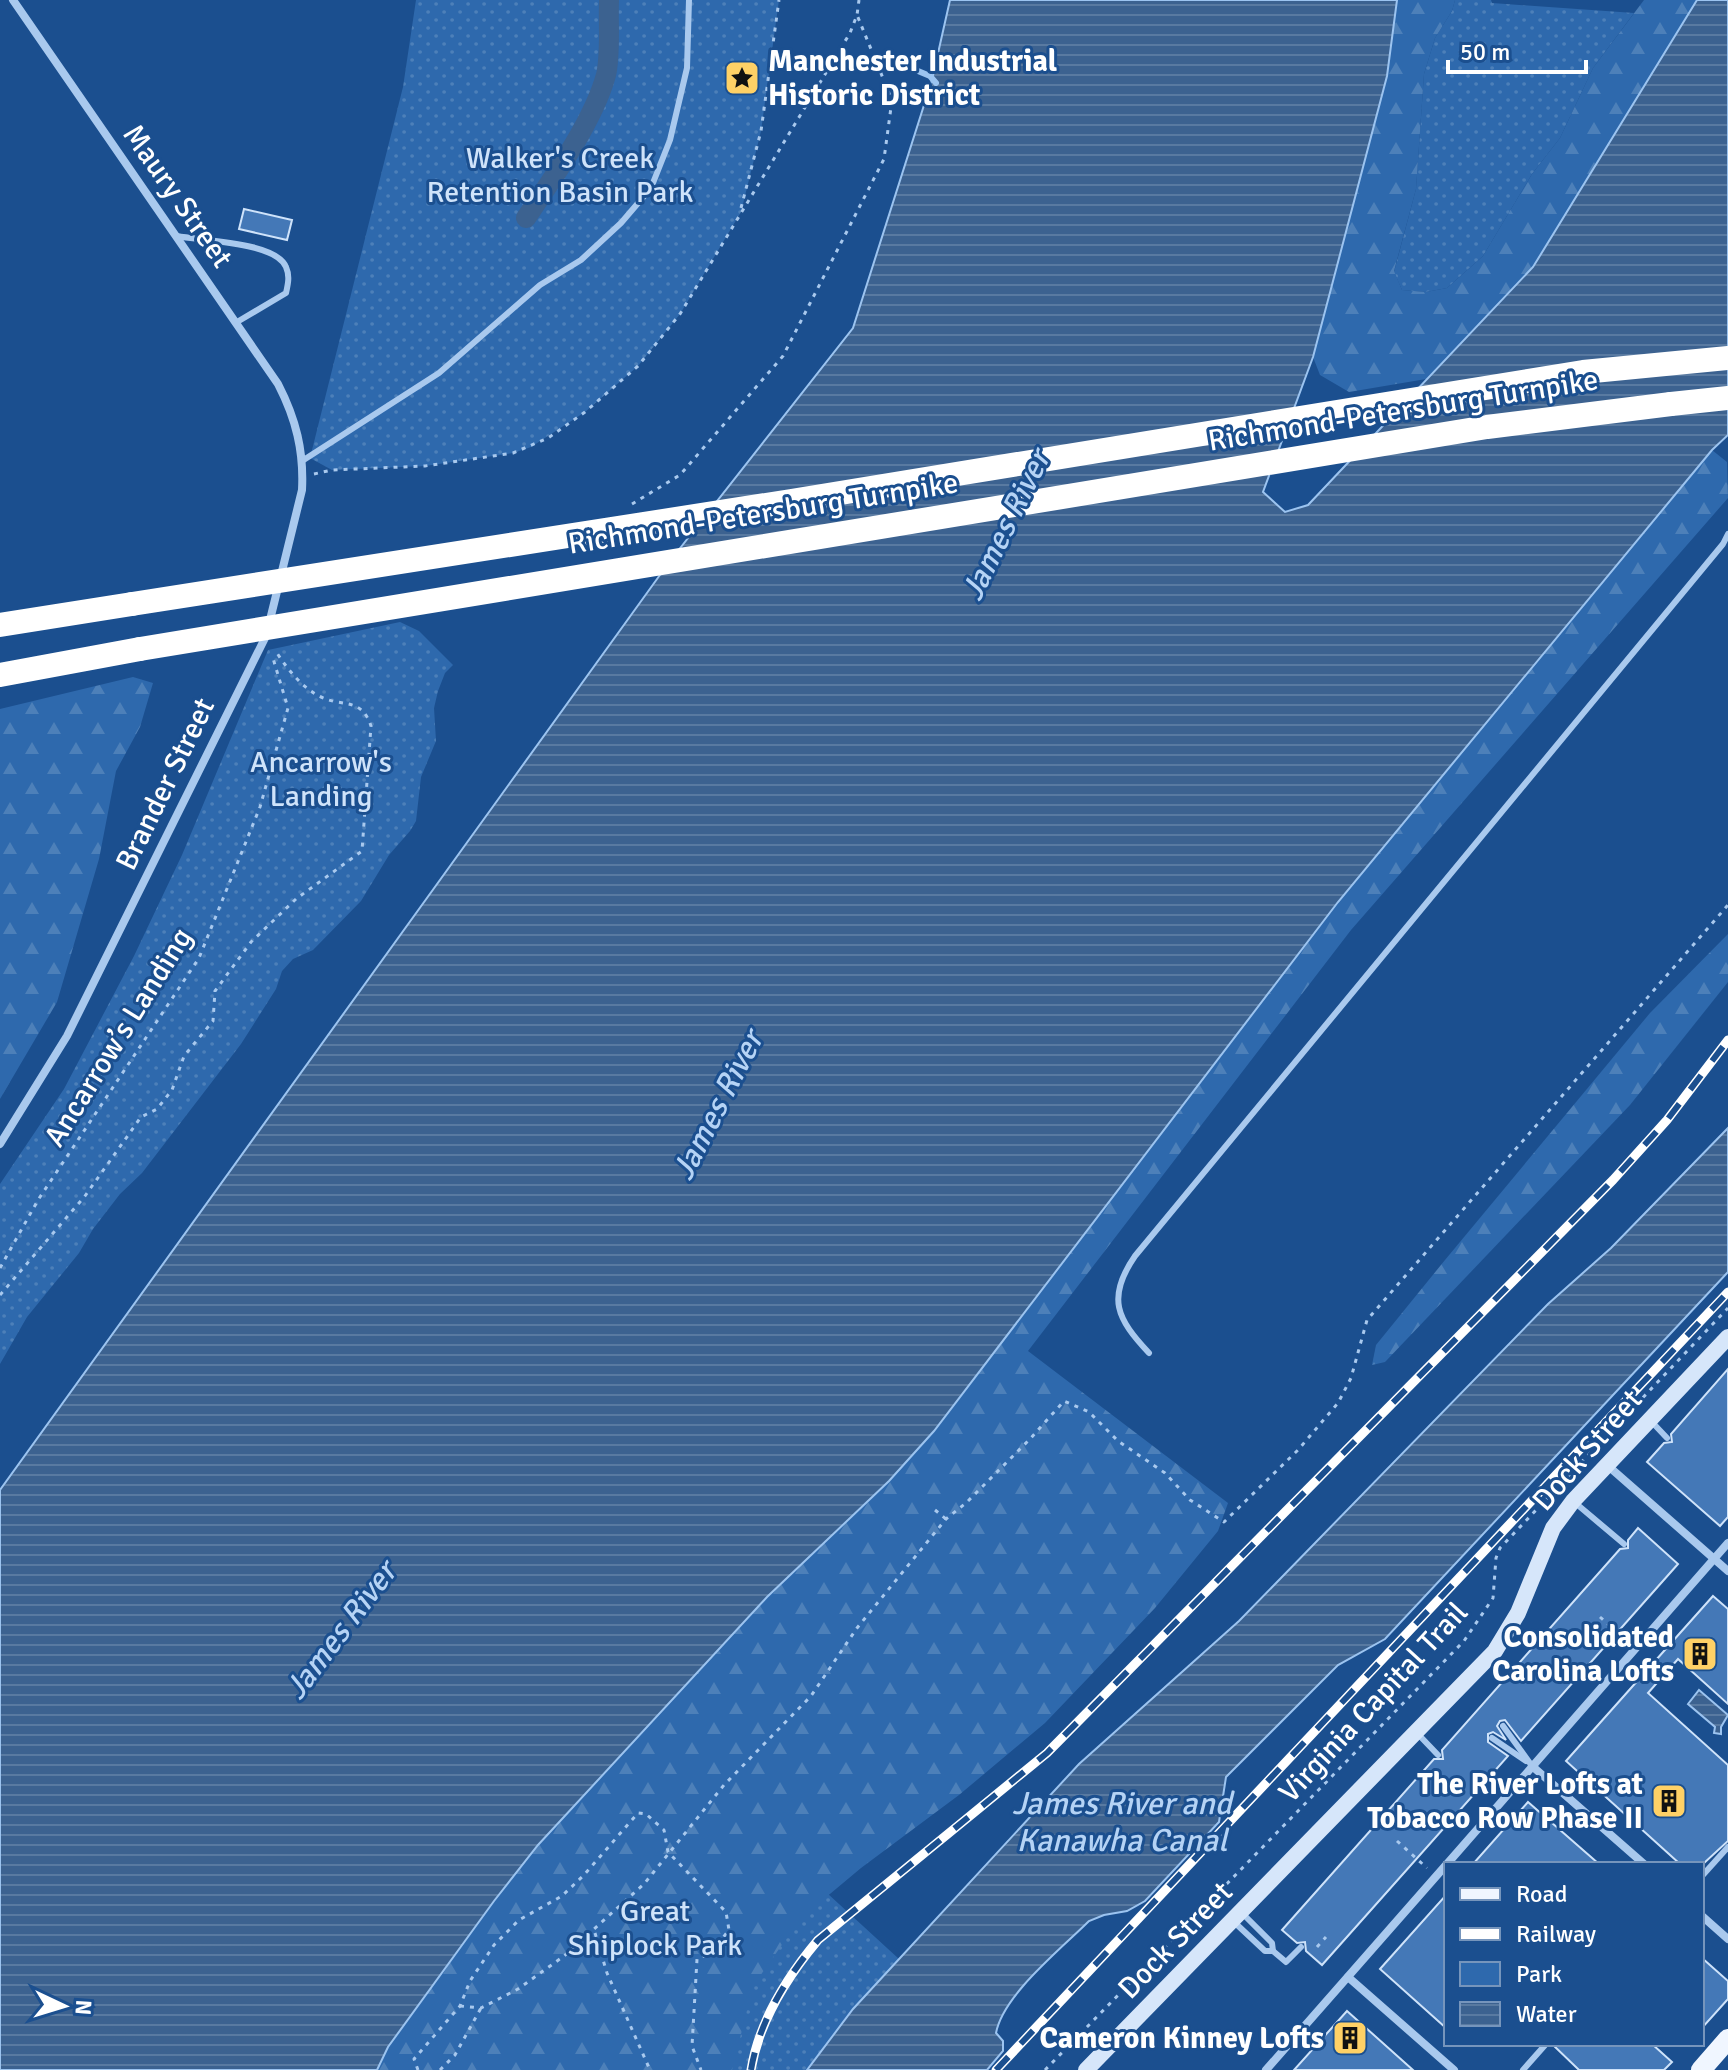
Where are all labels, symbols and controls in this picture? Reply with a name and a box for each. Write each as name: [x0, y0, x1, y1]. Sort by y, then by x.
scale bar: [1448, 24, 1586, 74]
text: 50 m: [1460, 37, 1510, 67]
place label: Manchester Industrial Historic District: [768, 43, 1057, 114]
place icon: Manchester Industrial Historic District: [723, 59, 761, 97]
street label: Maury Street: [115, 118, 240, 275]
park label: Walker's Creek Retention Basin Park: [427, 140, 693, 211]
street label: Richmond-Petersburg Turnpike: [1205, 361, 1601, 460]
water label: James River: [952, 440, 1060, 606]
street label: Richmond-Petersburg Turnpike: [565, 464, 961, 563]
street label: Brander Street: [108, 692, 223, 876]
park label: Ancarrow's Landing: [250, 744, 392, 815]
street label: Ancarrow’s Landing: [36, 921, 201, 1153]
water label: James River: [663, 1021, 773, 1186]
street label: Dock Street: [1525, 1382, 1650, 1519]
water label: James River: [276, 1551, 407, 1707]
street label: Virginia Capital Trail: [1271, 1594, 1476, 1810]
place label: Consolidated Carolina Lofts: [1492, 1619, 1674, 1690]
building icon: Consolidated Carolina Lofts: [1681, 1635, 1719, 1673]
place label: The River Lofts at Tobacco Row Phase II: [1367, 1766, 1643, 1837]
building icon: The River Lofts at Tobacco Row Phase II: [1650, 1782, 1688, 1820]
water label: James River and Kanawha Canal: [1012, 1784, 1236, 1860]
legend: [1444, 1862, 1704, 2046]
street label: Dock Street: [1110, 1874, 1240, 2007]
text: Road: [1516, 1879, 1567, 1909]
park label: Great Shiplock Park: [568, 1893, 742, 1964]
text: Railway: [1516, 1919, 1596, 1949]
text: Park: [1516, 1959, 1562, 1989]
north arrow: [24, 1966, 104, 2046]
text: N: [69, 1999, 97, 2016]
text: Water: [1516, 1999, 1577, 2029]
building icon: Cameron Kinney Lofts: [1331, 2019, 1369, 2057]
place label: Cameron Kinney Lofts: [1040, 2020, 1324, 2057]

